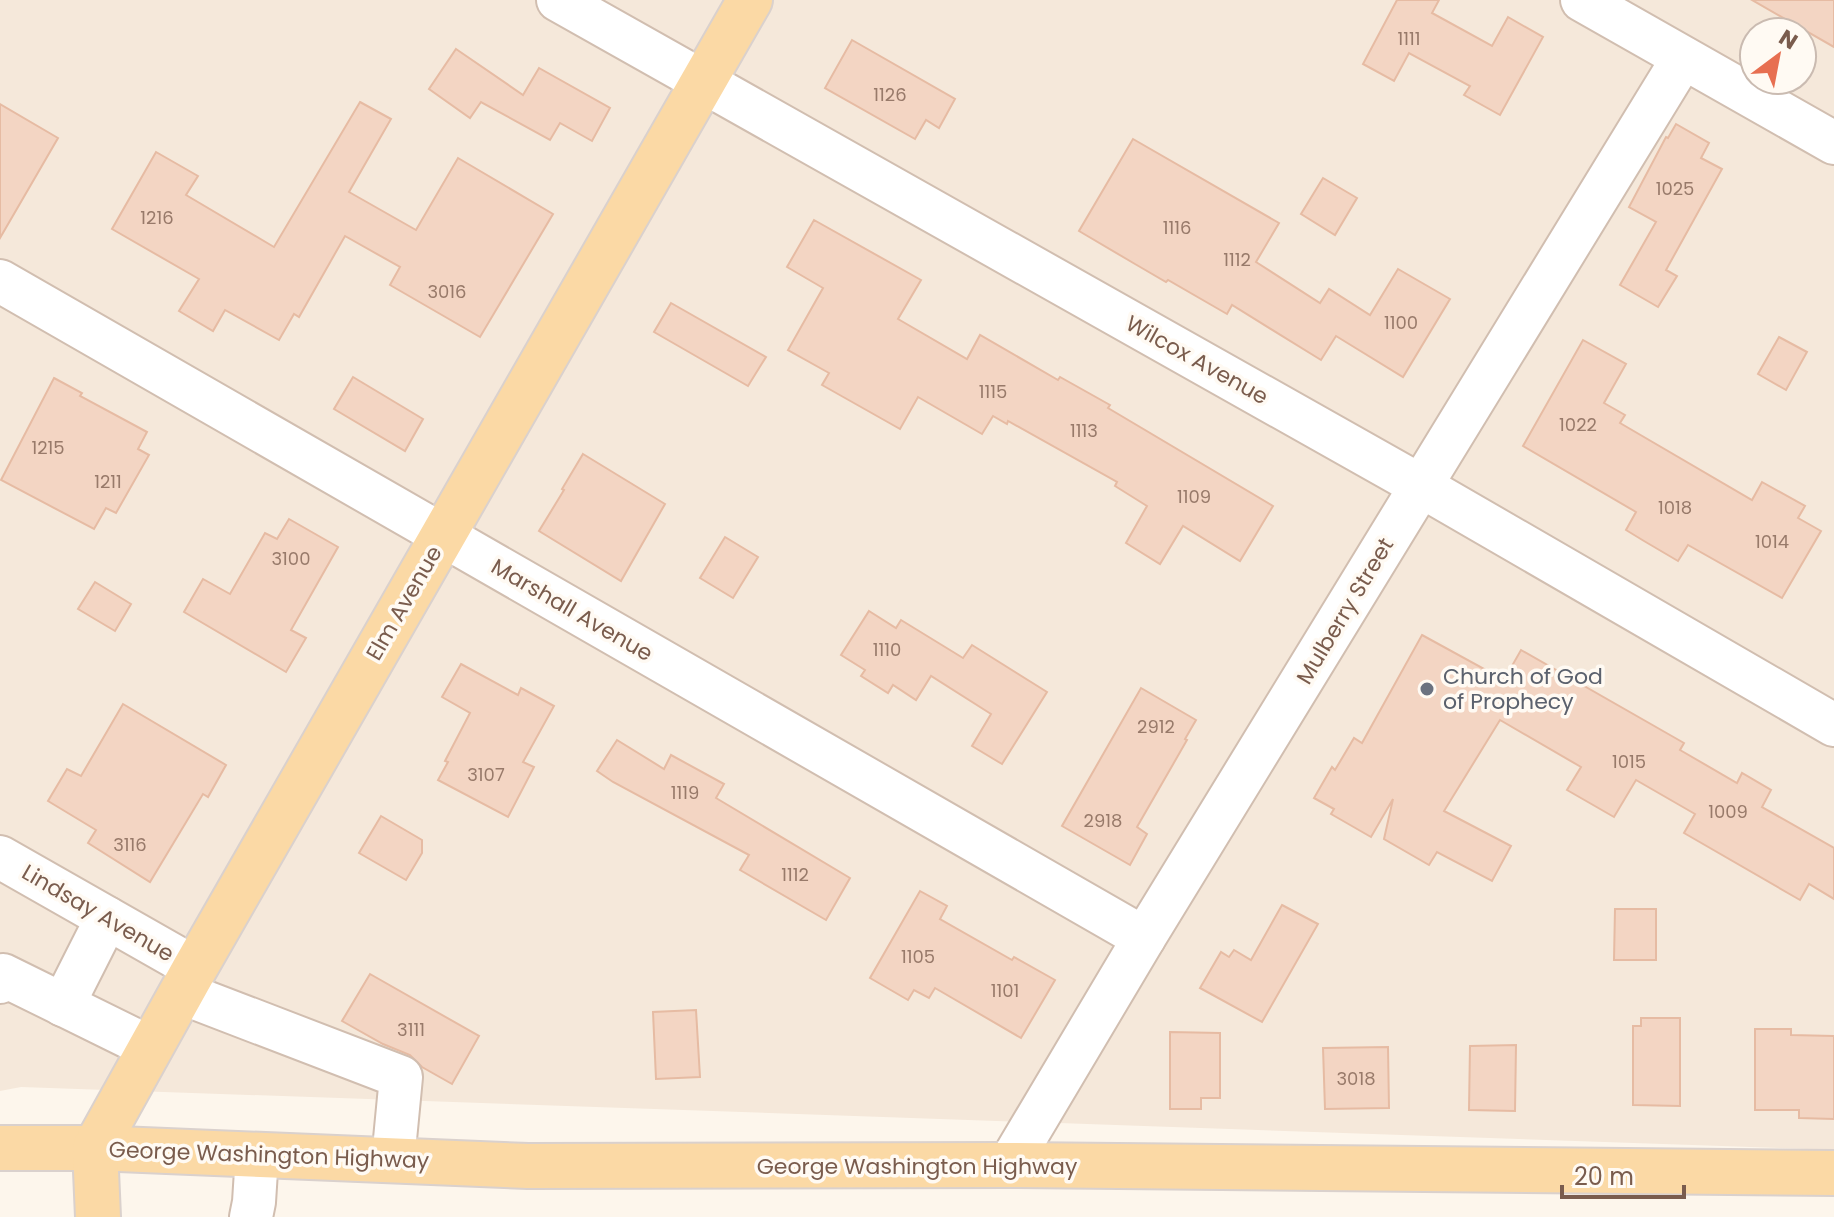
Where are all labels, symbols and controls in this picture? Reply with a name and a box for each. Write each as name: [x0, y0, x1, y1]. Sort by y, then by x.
north arrow: [1738, 16, 1818, 96]
text: N: [1773, 22, 1804, 57]
house number: 1111: [1397, 26, 1421, 51]
house number: 1126: [873, 82, 907, 107]
house number: 1025: [1656, 176, 1694, 201]
house number: 1216: [140, 205, 174, 230]
house number: 1116: [1163, 215, 1191, 240]
house number: 1112: [1223, 247, 1251, 272]
house number: 3016: [427, 279, 467, 304]
street label: Wilcox Avenue: [1120, 308, 1274, 412]
house number: 1100: [1384, 310, 1418, 335]
house number: 1115: [979, 379, 1007, 404]
house number: 1022: [1559, 412, 1597, 437]
house number: 1113: [1070, 418, 1098, 443]
house number: 1215: [31, 435, 65, 460]
house number: 1211: [94, 469, 122, 494]
house number: 1109: [1177, 484, 1211, 509]
house number: 1018: [1658, 495, 1692, 520]
house number: 1014: [1755, 529, 1789, 554]
street label: Mulberry Street: [1289, 532, 1401, 690]
street label: Elm Avenue: [359, 540, 449, 666]
house number: 3100: [272, 546, 310, 571]
street label: Marshall Avenue: [486, 551, 658, 669]
house number: 1110: [873, 637, 901, 662]
place label: Church of God of Prophecy: [1443, 661, 1603, 717]
marker: Church of God of Prophecy: [1418, 680, 1436, 698]
house number: 2912: [1137, 714, 1175, 739]
house number: 1015: [1612, 749, 1646, 774]
house number: 3107: [467, 762, 505, 787]
house number: 1119: [671, 780, 699, 805]
house number: 1009: [1708, 799, 1748, 824]
house number: 2918: [1084, 808, 1122, 833]
house number: 3116: [113, 832, 147, 857]
street label: Lindsay Avenue: [16, 857, 180, 969]
house number: 1112: [781, 862, 809, 887]
house number: 1105: [901, 944, 935, 969]
house number: 1101: [991, 978, 1019, 1003]
house number: 3111: [397, 1017, 425, 1042]
house number: 3018: [1336, 1066, 1376, 1091]
street label: George Washington Highway: [108, 1134, 430, 1176]
scale bar: [1562, 1149, 1684, 1199]
street label: George Washington Highway: [757, 1151, 1078, 1182]
text: 20 m: [1574, 1160, 1634, 1193]

